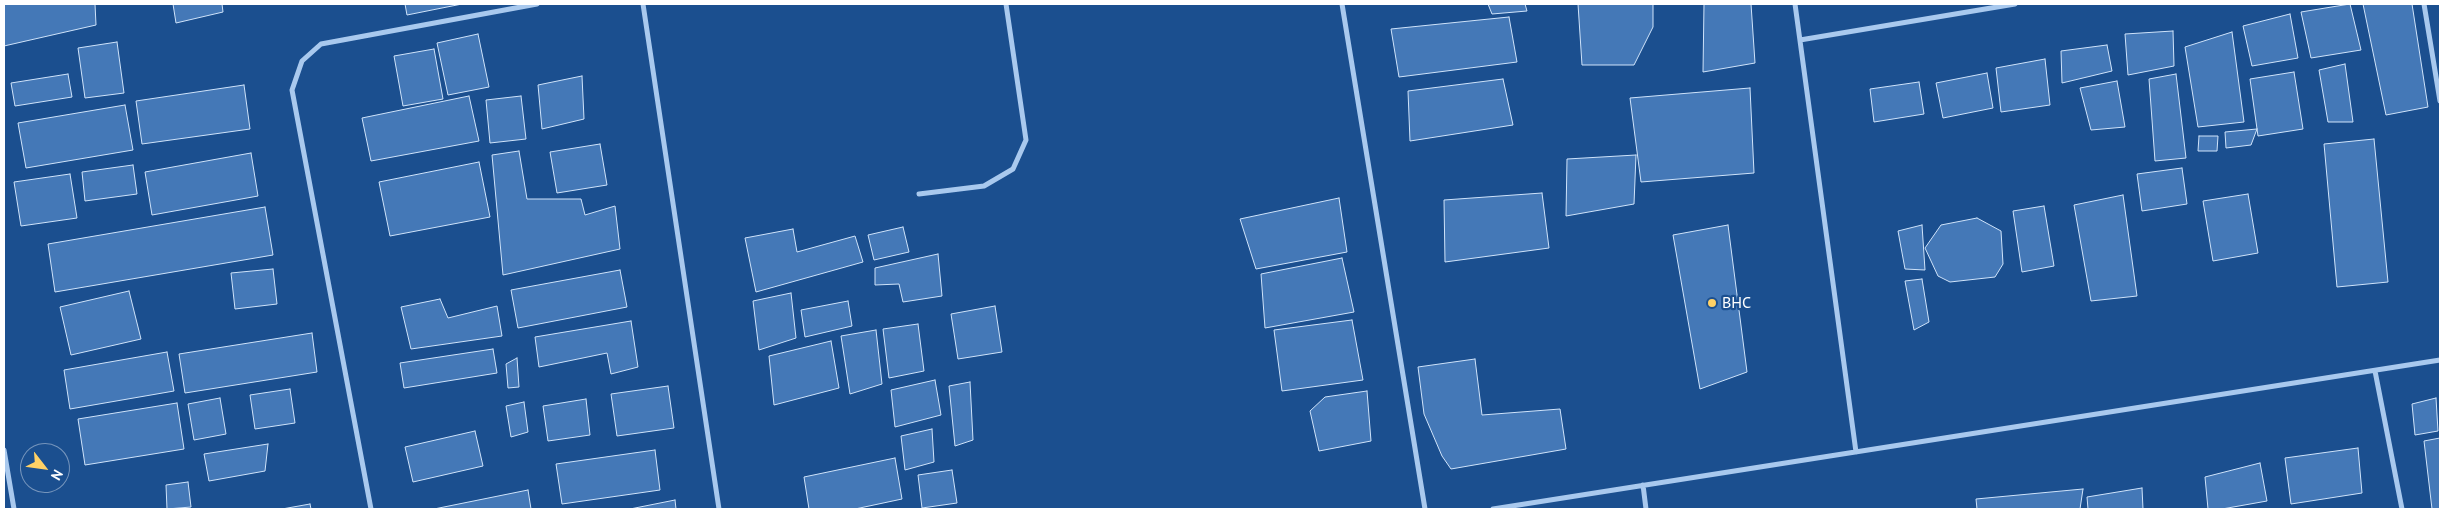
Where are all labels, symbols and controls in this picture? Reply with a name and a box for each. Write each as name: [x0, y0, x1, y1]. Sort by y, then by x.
place label: BHC: [1722, 293, 1751, 313]
marker: BHC: [1706, 297, 1718, 309]
north arrow: [20, 443, 70, 493]
text: N: [47, 467, 67, 483]

